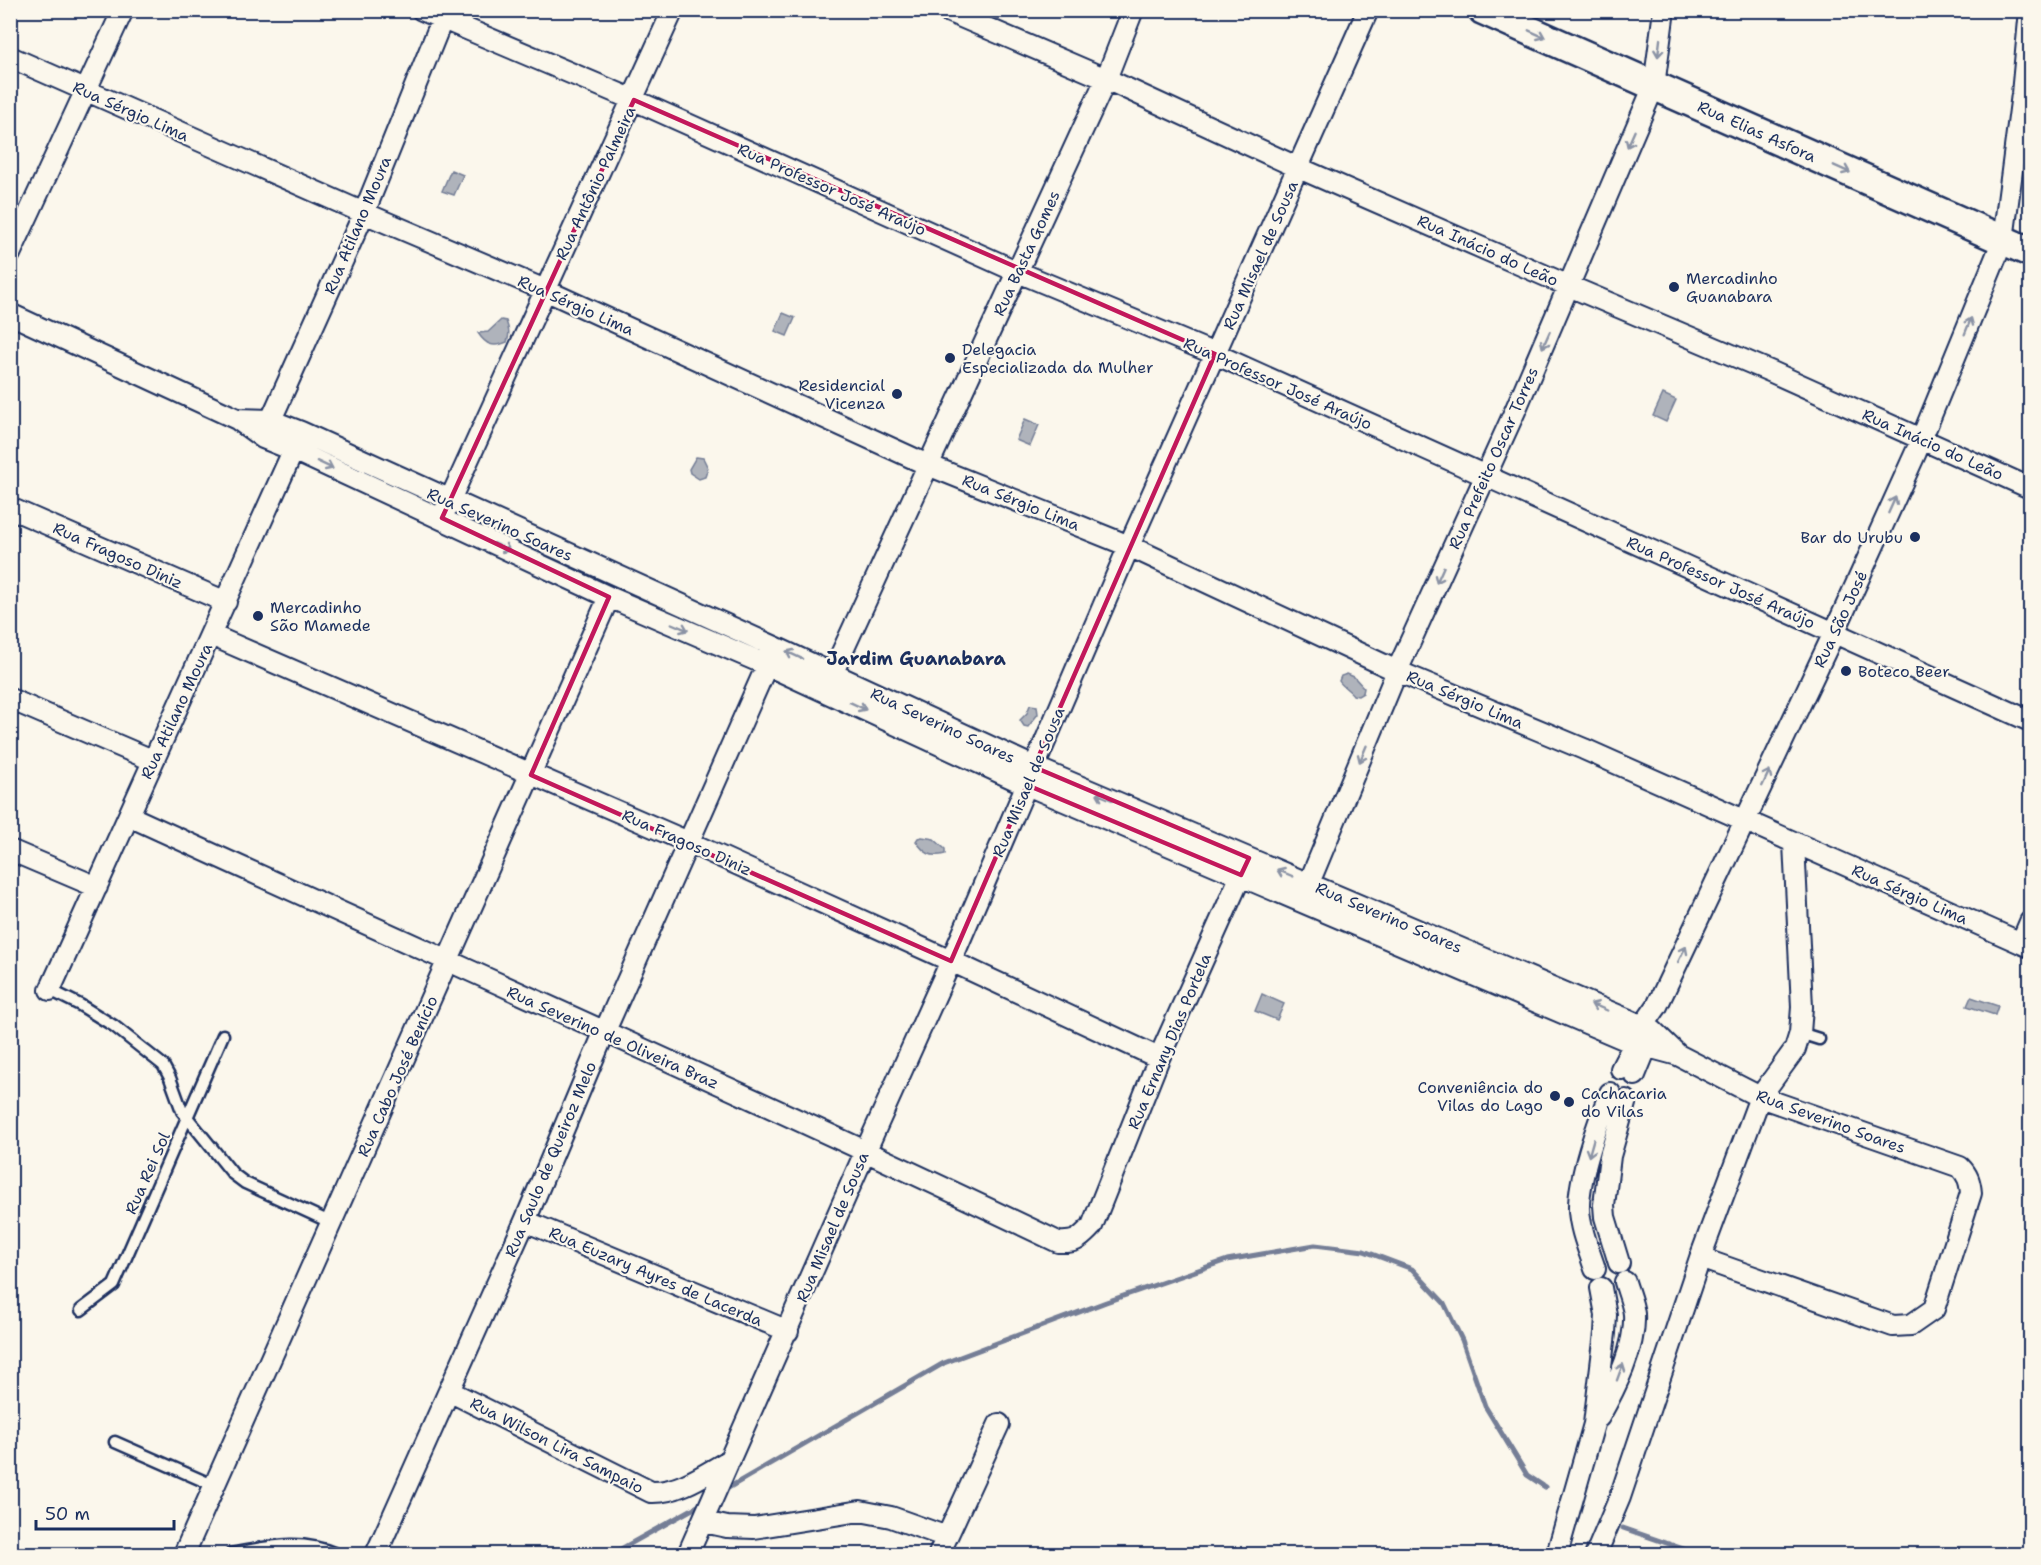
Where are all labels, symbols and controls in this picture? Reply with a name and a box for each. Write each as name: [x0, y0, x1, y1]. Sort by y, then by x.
one-way arrow: [1527, 29, 1545, 40]
one-way arrow: [1653, 38, 1664, 57]
street label: Rua Sérgio Lima: [70, 76, 192, 146]
street label: Rua Elias Asfora: [1694, 96, 1819, 167]
street label: Rua Antônio Palmeira: [550, 103, 640, 264]
one-way arrow: [1625, 130, 1636, 148]
street label: Rua Professor José Araújo: [734, 138, 929, 241]
street label: Rua Atilano Moura: [319, 153, 396, 297]
one-way arrow: [1833, 163, 1851, 175]
street label: Rua Misael de Sousa: [1218, 177, 1303, 333]
street label: Rua Basta Gomes: [988, 187, 1065, 319]
street label: Rua Inácio do Leão: [1414, 210, 1562, 291]
place label: Mercadinho Guanabara: [1686, 268, 1778, 307]
street label: Rua Sérgio Lima: [515, 270, 637, 340]
marker: Mercadinho Guanabara: [1667, 280, 1681, 294]
one-way arrow: [1963, 317, 1974, 335]
one-way arrow: [1540, 330, 1551, 348]
street label: Rua Professor José Araújo: [1180, 332, 1375, 435]
place label: Delegacia Especializada da Mulher: [962, 339, 1154, 378]
marker: Delegacia Especializada da Mulher: [943, 351, 957, 365]
street label: Rua Prefeito Oscar Torres: [1444, 364, 1543, 553]
place label: Residencial Vicenza: [798, 375, 885, 414]
marker: Residencial Vicenza: [890, 387, 904, 401]
street label: Rua Inácio do Leão: [1859, 404, 2007, 485]
one-way arrow: [316, 459, 334, 471]
street label: Rua Sérgio Lima: [959, 469, 1083, 536]
street label: Rua Severino Soares: [424, 483, 576, 566]
one-way arrow: [1886, 497, 1898, 515]
street label: Rua Fragoso Diniz: [50, 517, 186, 594]
place label: Bar do Urubu: [1800, 527, 1903, 548]
marker: Bar do Urubu: [1908, 530, 1922, 544]
street label: Rua Professor José Araújo: [1623, 531, 1818, 634]
one-way arrow: [493, 541, 511, 553]
one-way arrow: [1434, 566, 1446, 584]
street label: Rua São José: [1809, 567, 1872, 671]
place label: Mercadinho São Mamede: [270, 597, 371, 636]
marker: Mercadinho São Mamede: [251, 609, 265, 623]
one-way arrow: [670, 622, 688, 633]
street label: Rua Atilano Moura: [136, 640, 217, 783]
district label: Jardim Guanabara: [826, 647, 1006, 671]
one-way arrow: [785, 649, 803, 661]
place label: Boteco Beer: [1858, 661, 1950, 682]
marker: Boteco Beer: [1839, 664, 1853, 678]
street label: Rua Sérgio Lima: [1403, 665, 1526, 734]
street label: Rua Severino Soares: [867, 683, 1019, 768]
one-way arrow: [849, 701, 867, 713]
street label: Rua Misael de Sousa: [987, 704, 1070, 860]
one-way arrow: [1357, 744, 1368, 763]
one-way arrow: [1761, 769, 1772, 787]
one-way arrow: [1096, 791, 1115, 802]
street label: Rua Fragoso Diniz: [619, 804, 755, 881]
street label: Rua Sérgio Lima: [1849, 859, 1971, 929]
one-way arrow: [1276, 867, 1295, 878]
street label: Rua Severino Soares: [1312, 877, 1465, 958]
one-way arrow: [1677, 945, 1689, 963]
street label: Rua Ernany Dias Portela: [1123, 950, 1216, 1132]
street label: Rua Severino de Oliveira Braz: [504, 981, 722, 1094]
street label: Rua Cabo José Benício: [352, 992, 442, 1160]
one-way arrow: [1591, 1001, 1609, 1012]
street label: Rua Saulo de Queiroz Melo: [500, 1058, 601, 1260]
place label: Conveniência do Vilas do Lago: [1418, 1077, 1543, 1116]
place label: Cachacaria do Vilas: [1581, 1083, 1667, 1122]
street label: Rua Severino Soares: [1753, 1085, 1908, 1158]
marker: Conveniência do Vilas do Lago: [1548, 1089, 1562, 1103]
marker: Cachacaria do Vilas: [1562, 1095, 1576, 1109]
street label: Rua Rei Sol: [120, 1129, 175, 1218]
one-way arrow: [1585, 1138, 1596, 1157]
street label: Rua Misael de Sousa: [791, 1149, 874, 1305]
street label: Rua Euzary Ayres de Lacerda: [546, 1222, 766, 1331]
one-way arrow: [1616, 1363, 1627, 1382]
street label: Rua Wilson Lira Sampaio: [466, 1392, 647, 1498]
scale bar: [36, 1493, 174, 1531]
text: 50 m: [45, 1502, 90, 1526]

